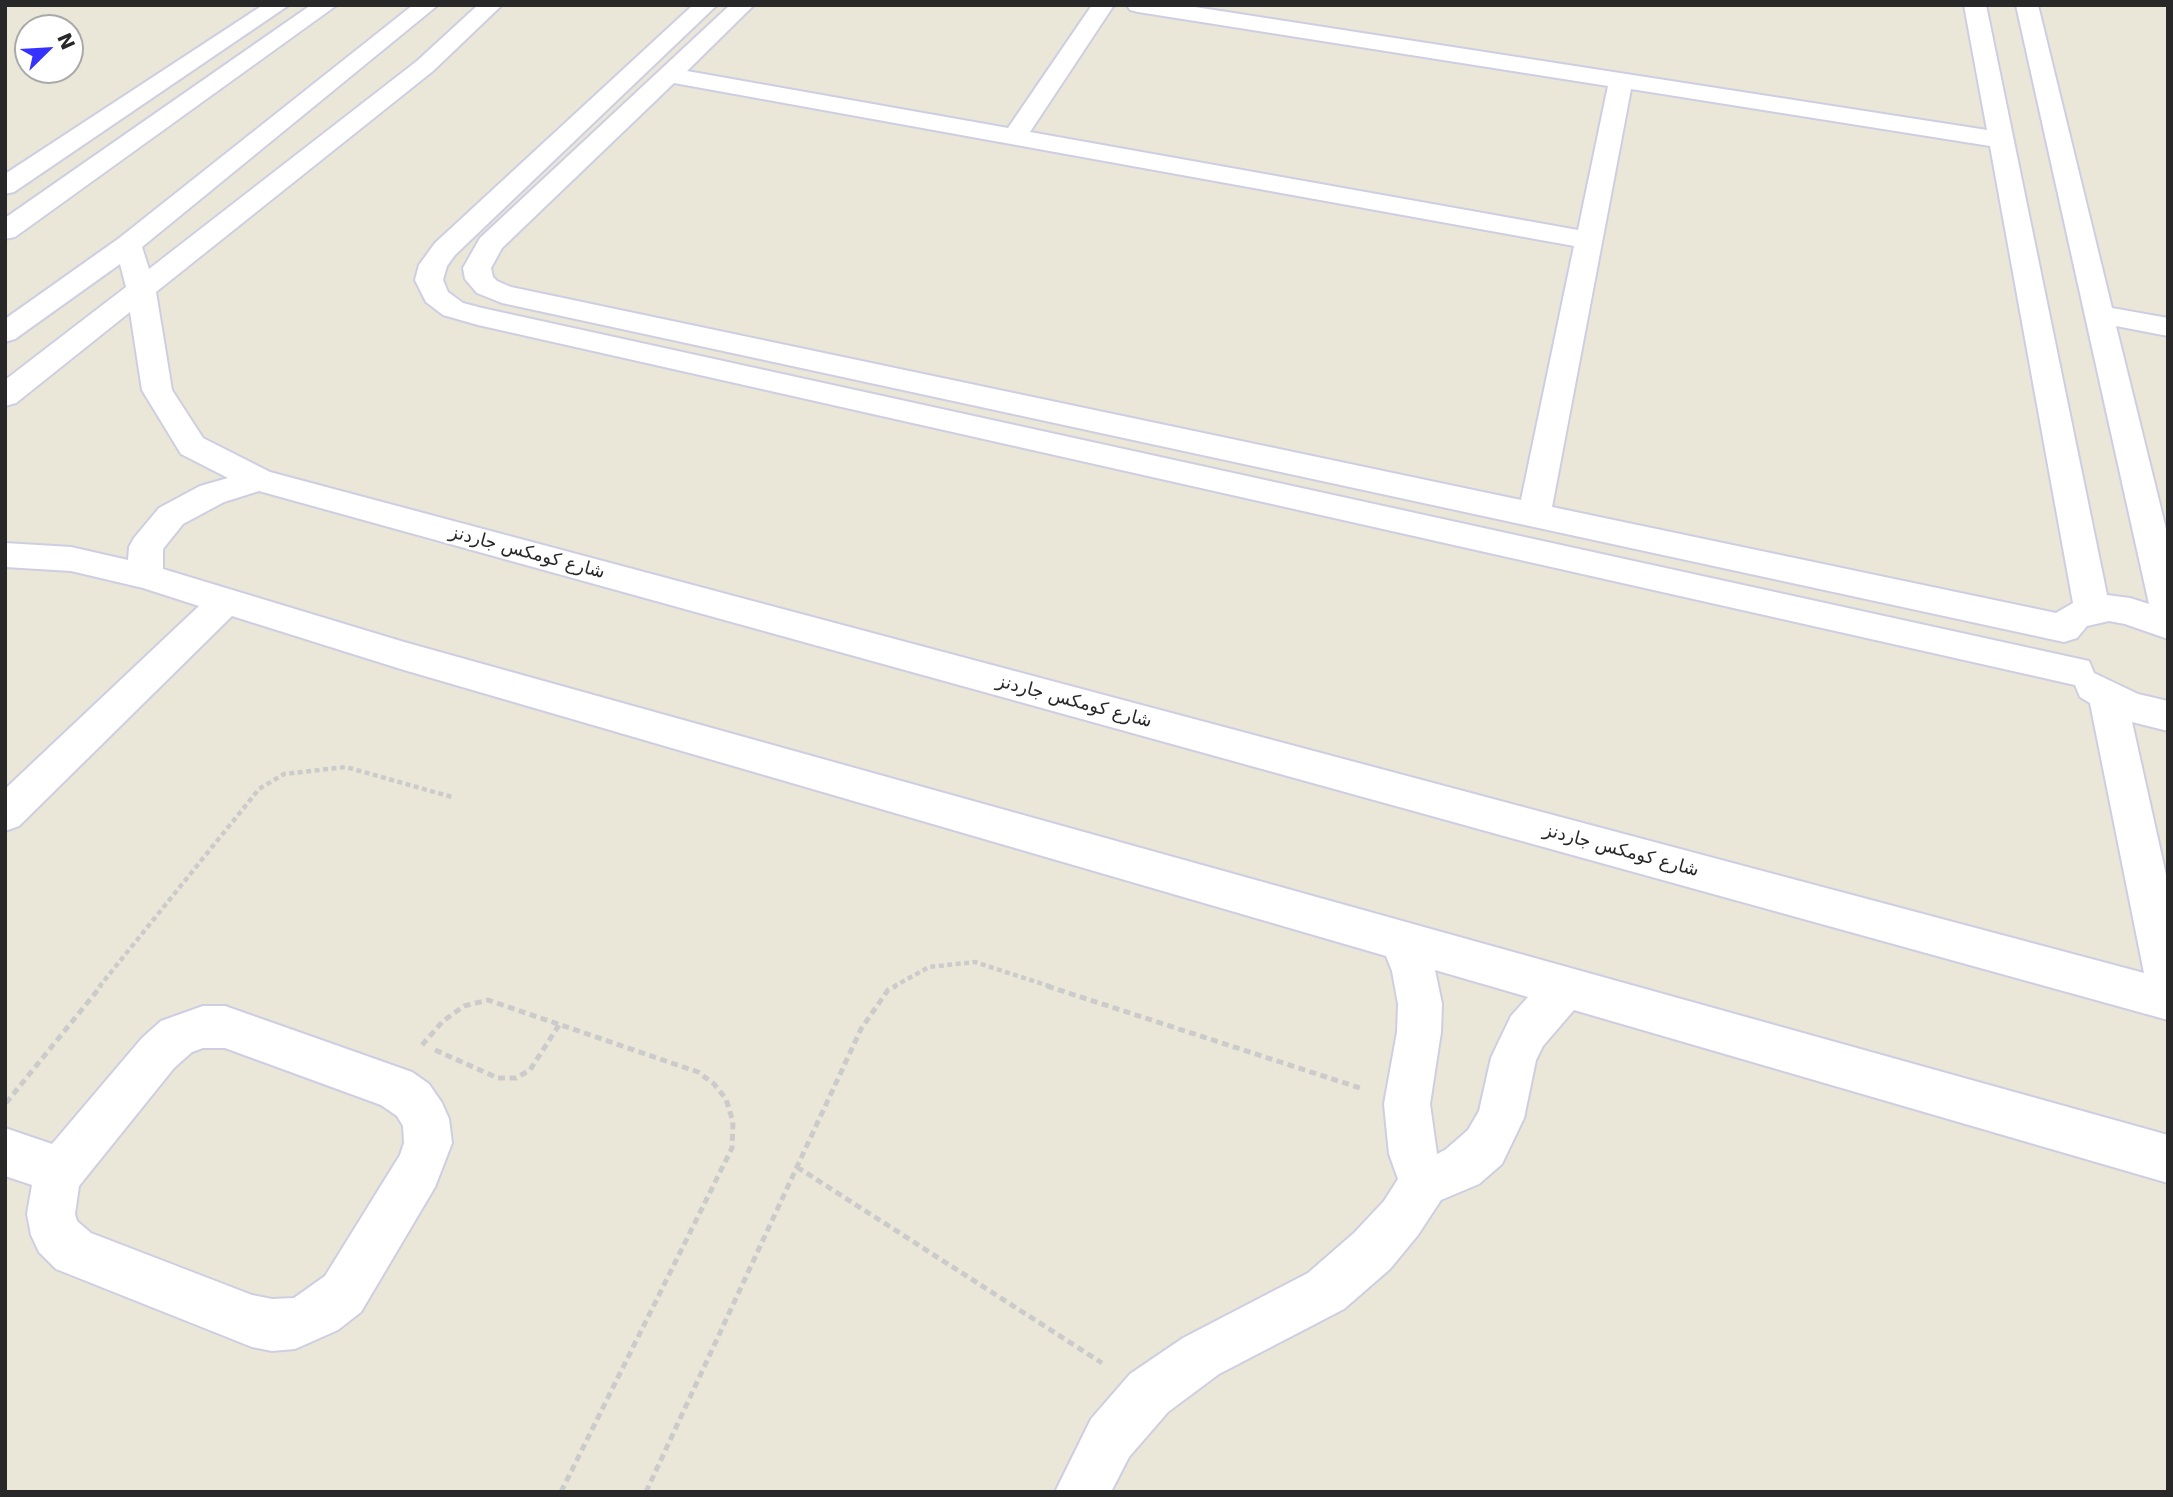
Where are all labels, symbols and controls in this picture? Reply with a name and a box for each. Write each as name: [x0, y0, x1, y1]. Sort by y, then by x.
north arrow: [14, 14, 84, 84]
text: N: [53, 30, 80, 53]
street label: شارع كومكس جاردنز: [447, 522, 607, 584]
street label: شارع كومكس جاردنز: [994, 671, 1154, 733]
street label: شارع كومكس جاردنز: [1541, 820, 1701, 882]

